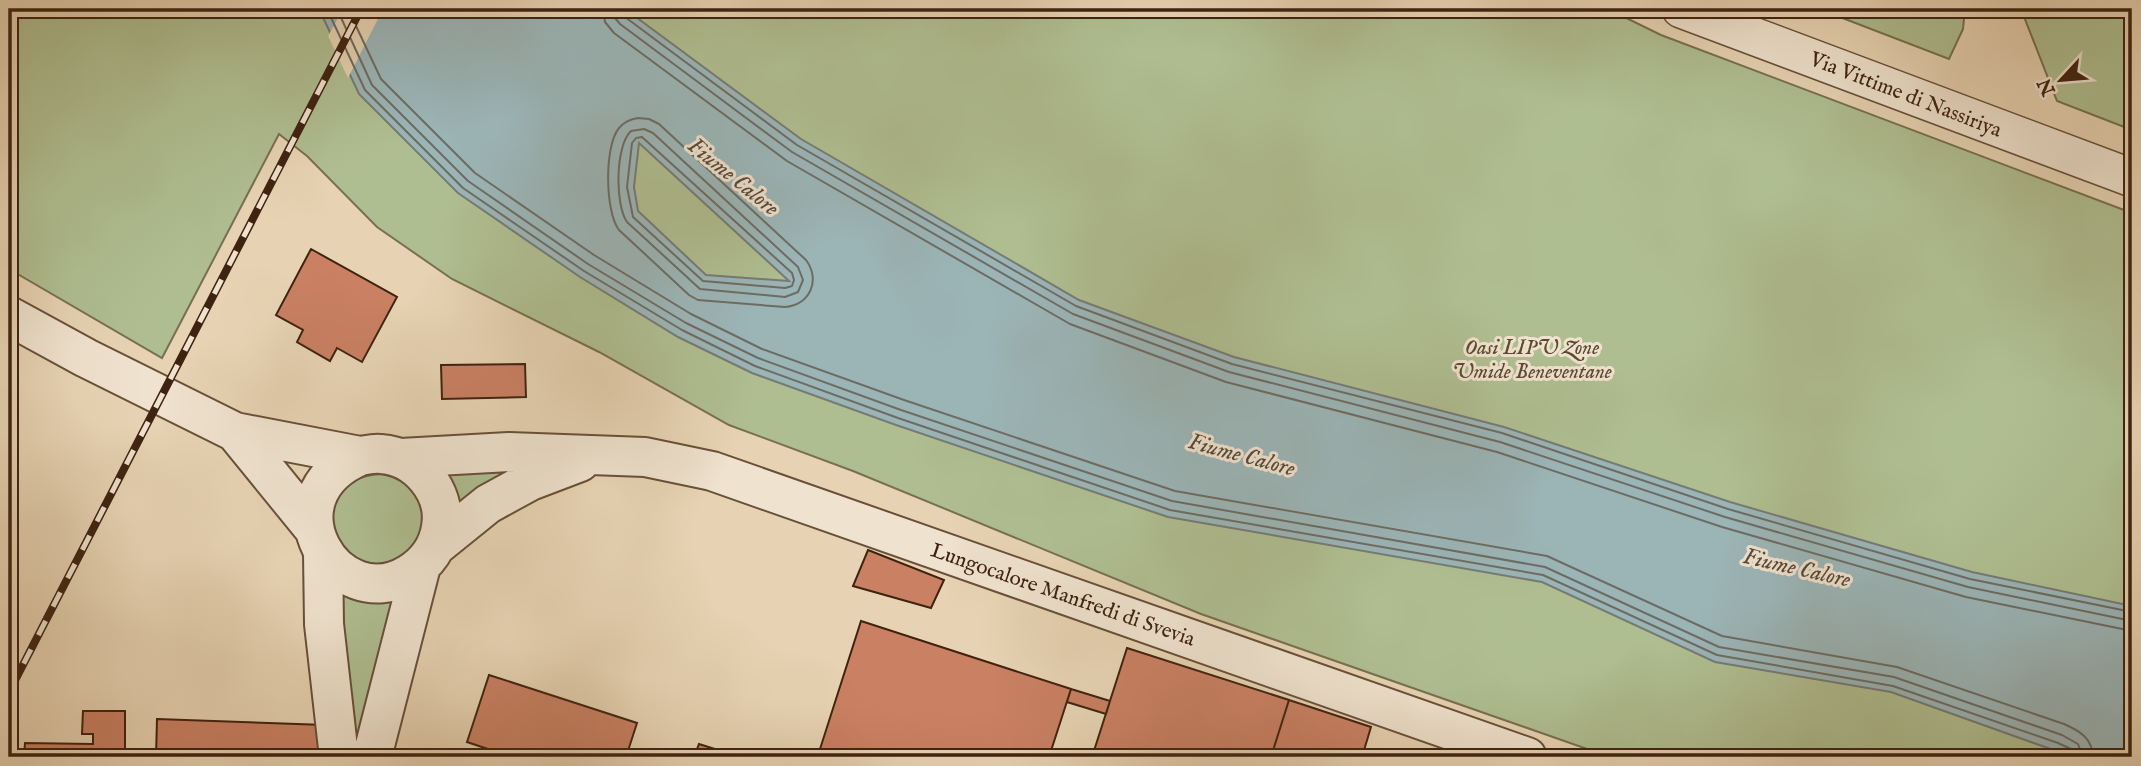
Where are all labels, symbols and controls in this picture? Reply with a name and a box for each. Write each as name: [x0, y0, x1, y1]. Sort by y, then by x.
street label: Via Vittime di Nassiriya: [1805, 46, 2006, 145]
north arrow: [2025, 46, 2096, 116]
text: N: [2033, 73, 2062, 100]
water label: Fiume Calore: [682, 132, 785, 223]
park label: Oasi LIPU Zone Umide Beneventane: [1452, 335, 1612, 386]
water label: Fiume Calore: [1185, 427, 1298, 484]
street label: Lungocalore Manfredi di Svevia: [927, 537, 1199, 654]
water label: Fiume Calore: [1740, 542, 1853, 595]

